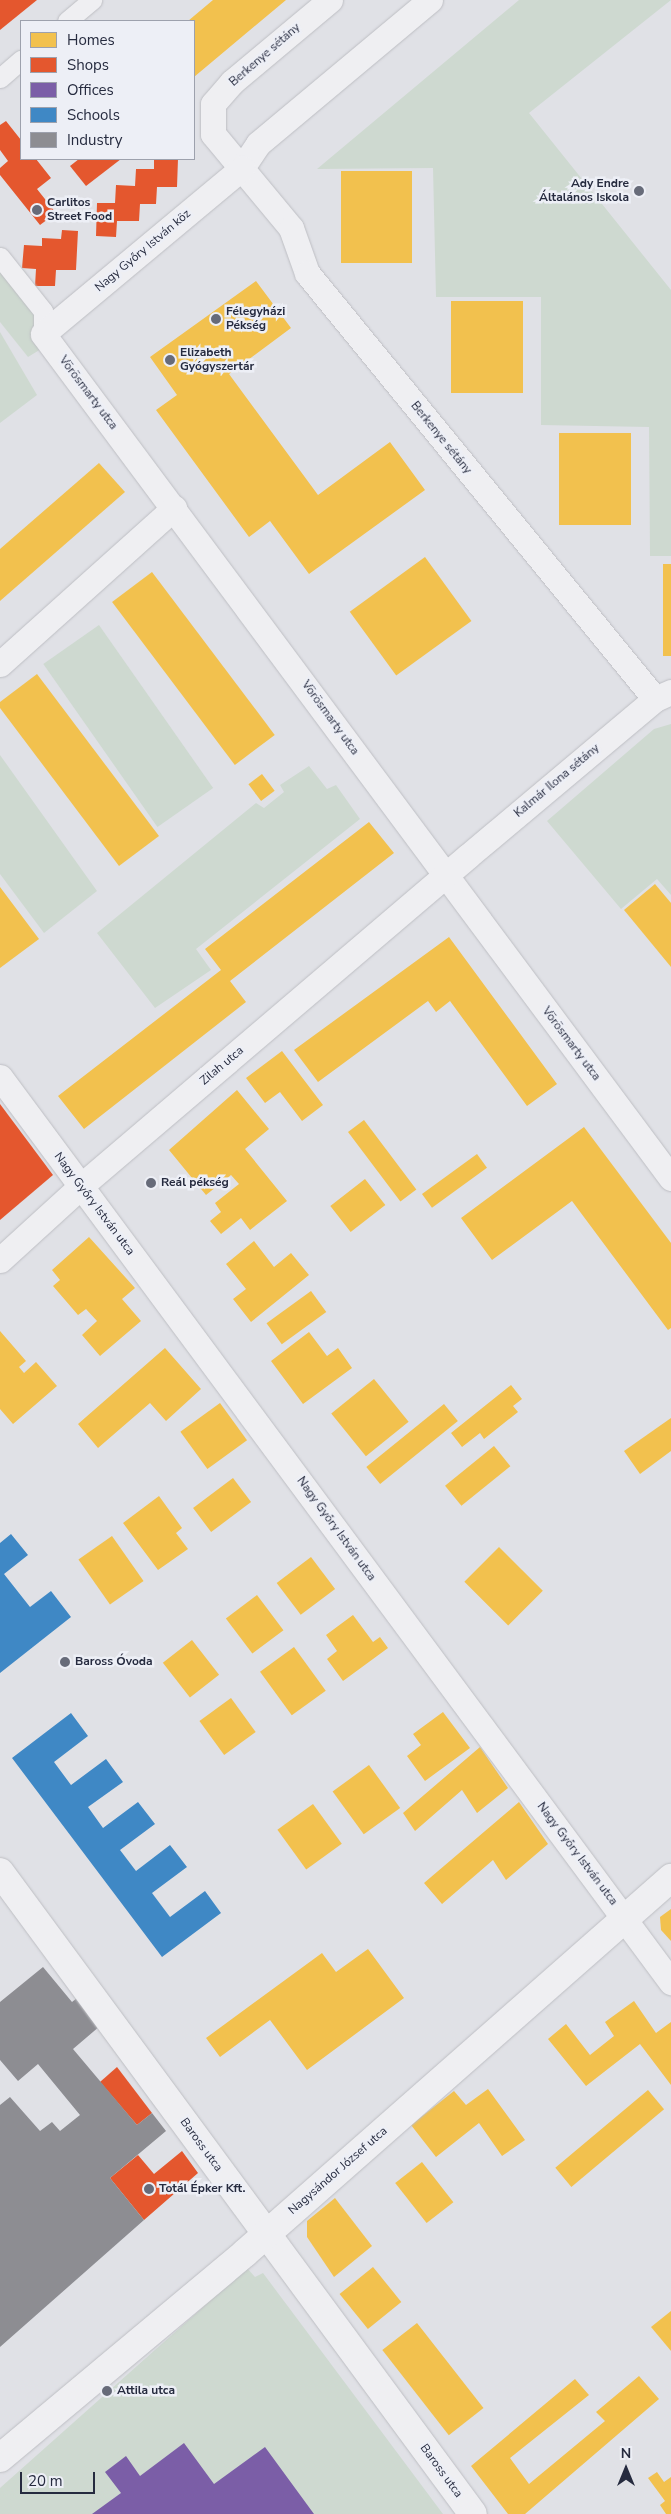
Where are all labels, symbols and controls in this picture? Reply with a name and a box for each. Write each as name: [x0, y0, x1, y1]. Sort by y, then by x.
legend: [20, 20, 195, 160]
street label: Berkenye sétány: [227, 20, 303, 90]
text: Homes: [67, 30, 115, 50]
text: Shops: [67, 55, 109, 75]
text: Offices: [67, 80, 114, 100]
text: Schools: [67, 105, 120, 125]
text: Industry: [67, 130, 122, 150]
place label: Ady Endre Általános Iskola: [539, 177, 629, 205]
marker: Ady Endre Általános Iskola: [633, 185, 645, 197]
place label: Carlitos Street Food: [47, 196, 112, 224]
marker: Carlitos Street Food: [31, 204, 43, 216]
street label: Nagy Győry István köz: [92, 207, 194, 295]
place label: Félegyházi Pékség: [226, 305, 285, 333]
marker: Félegyházi Pékség: [210, 313, 222, 325]
place label: Elizabeth Gyógyszertár: [180, 346, 254, 374]
street label: Vörösmarty utca: [56, 353, 120, 433]
marker: Elizabeth Gyógyszertár: [164, 354, 176, 366]
street label: Berkenye sétány: [407, 399, 475, 477]
street label: Vörösmarty utca: [298, 678, 362, 758]
street label: Kalmár Ilona sétány: [512, 741, 602, 821]
street label: Vörösmarty utca: [539, 1004, 603, 1084]
street label: Zilah utca: [197, 1044, 247, 1088]
street label: Nagy Győry István utca: [51, 1150, 137, 1258]
place label: Reál pékség: [161, 1176, 229, 1190]
marker: Reál pékség: [145, 1177, 157, 1189]
street label: Nagy Győry István utca: [293, 1474, 379, 1584]
place label: Baross Óvoda: [75, 1655, 153, 1669]
marker: Baross Óvoda: [59, 1656, 71, 1668]
street label: Nagy Győry István utca: [534, 1800, 620, 1908]
street label: Baross utca: [177, 2115, 225, 2175]
street label: Nagysándor József utca: [286, 2124, 390, 2218]
place label: Totál Épker Kft.: [159, 2182, 245, 2196]
marker: Totál Épker Kft.: [143, 2183, 155, 2195]
place label: Attila utca: [117, 2384, 175, 2398]
marker: Attila utca: [101, 2385, 113, 2397]
street label: Baross utca: [417, 2441, 465, 2501]
north arrow: [601, 2444, 651, 2494]
text: N: [621, 2444, 631, 2463]
scale bar: [22, 2462, 98, 2494]
text: 20 m: [28, 2471, 63, 2491]

